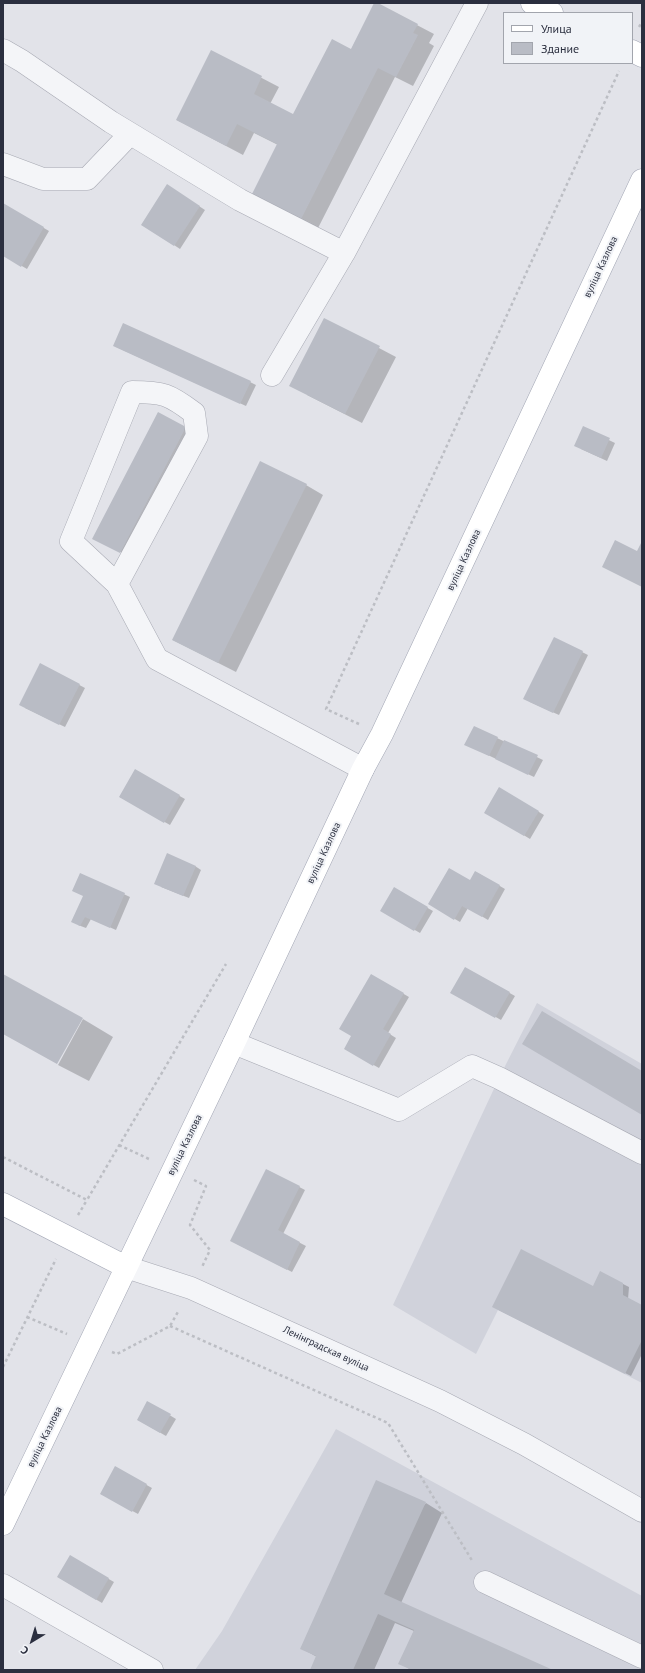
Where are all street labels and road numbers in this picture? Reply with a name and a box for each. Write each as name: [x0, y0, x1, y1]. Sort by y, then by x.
street label: вуліца Казлова: [582, 234, 620, 300]
street label: вуліца Казлова: [445, 527, 483, 593]
street label: вуліца Казлова: [305, 820, 343, 886]
street label: вуліца Казлова: [165, 1113, 205, 1177]
street label: Ленінградская вуліца: [281, 1324, 371, 1374]
street label: вуліца Казлова: [25, 1405, 65, 1469]

